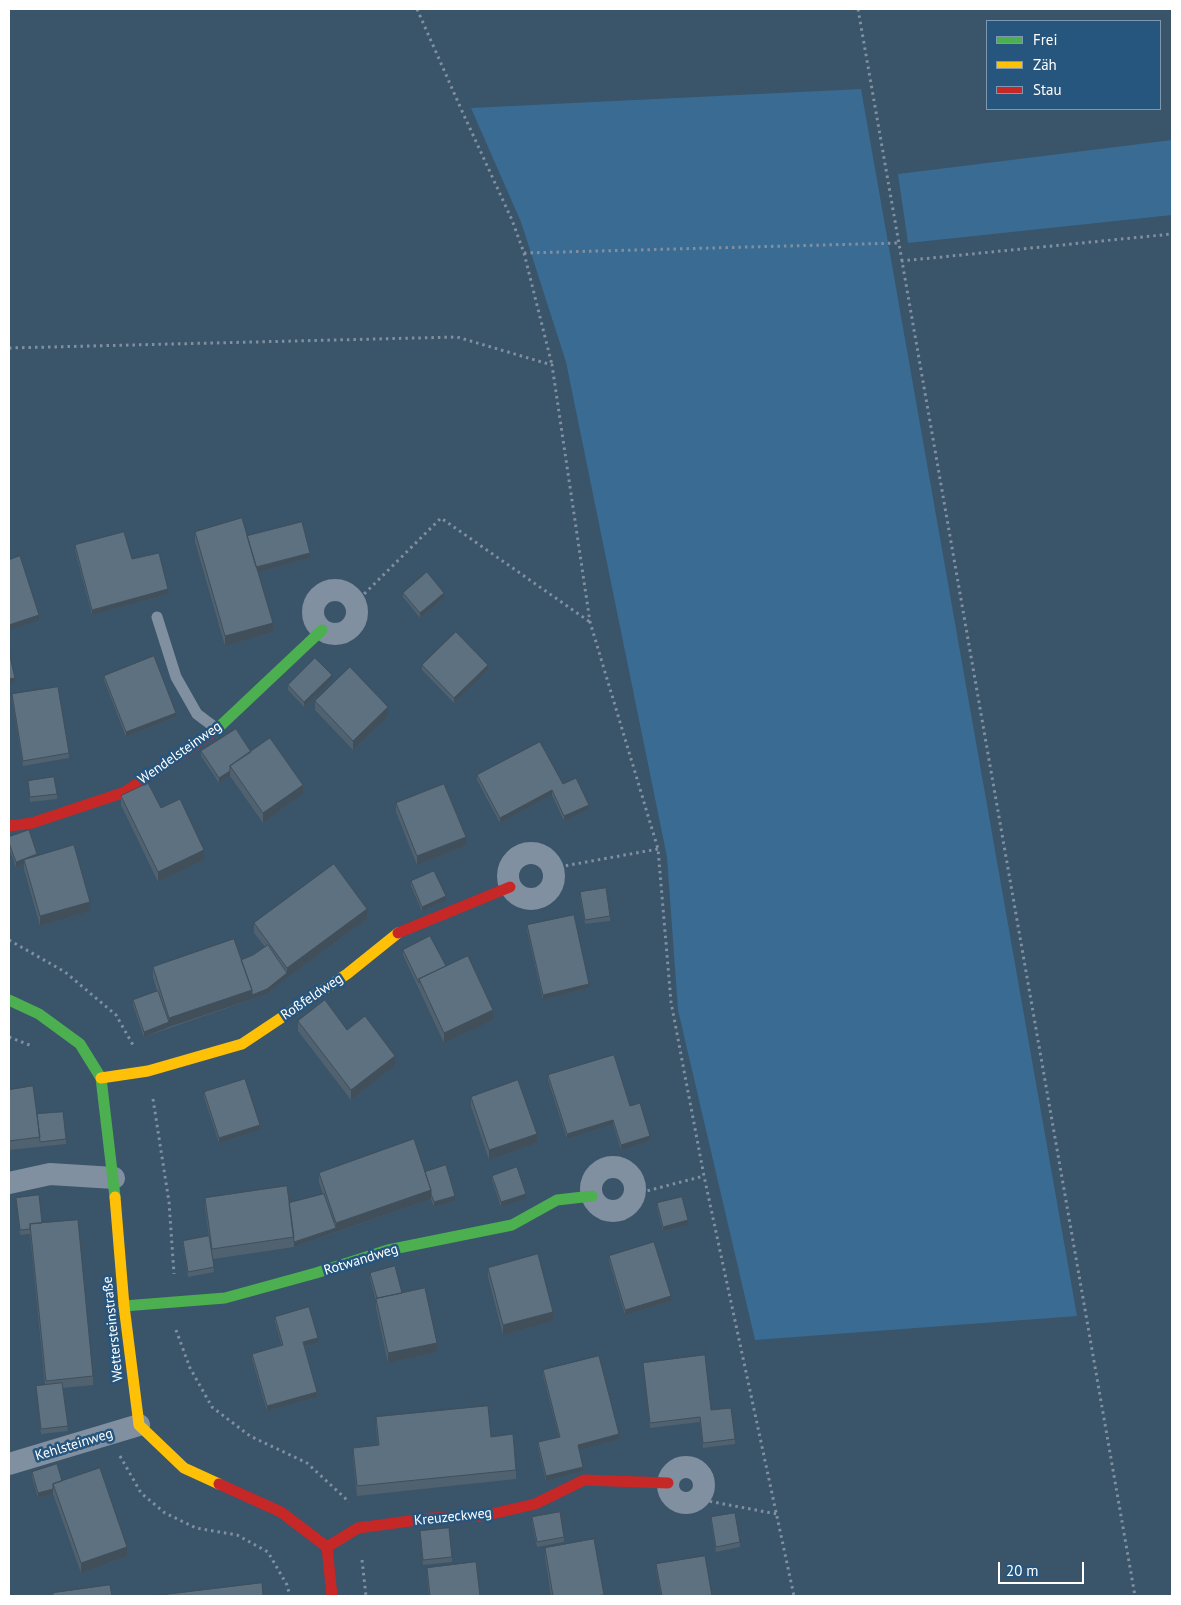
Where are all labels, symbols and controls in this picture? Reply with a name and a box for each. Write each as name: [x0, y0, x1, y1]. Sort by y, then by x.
legend: [986, 20, 1161, 110]
text: Frei: [1033, 30, 1058, 49]
text: Zäh: [1033, 55, 1057, 74]
text: Stau: [1033, 80, 1062, 99]
street label: Wendelsteinweg: [135, 718, 225, 788]
street label: Roßfeldweg: [278, 970, 346, 1024]
street label: Rotwandweg: [322, 1241, 400, 1279]
street label: Wettersteinstraße: [99, 1275, 127, 1383]
street label: Kehlsteinweg: [33, 1425, 115, 1465]
street label: Kreuzeckweg: [413, 1505, 493, 1529]
scale bar: [1001, 1552, 1087, 1584]
text: 20 m: [1006, 1561, 1039, 1580]

